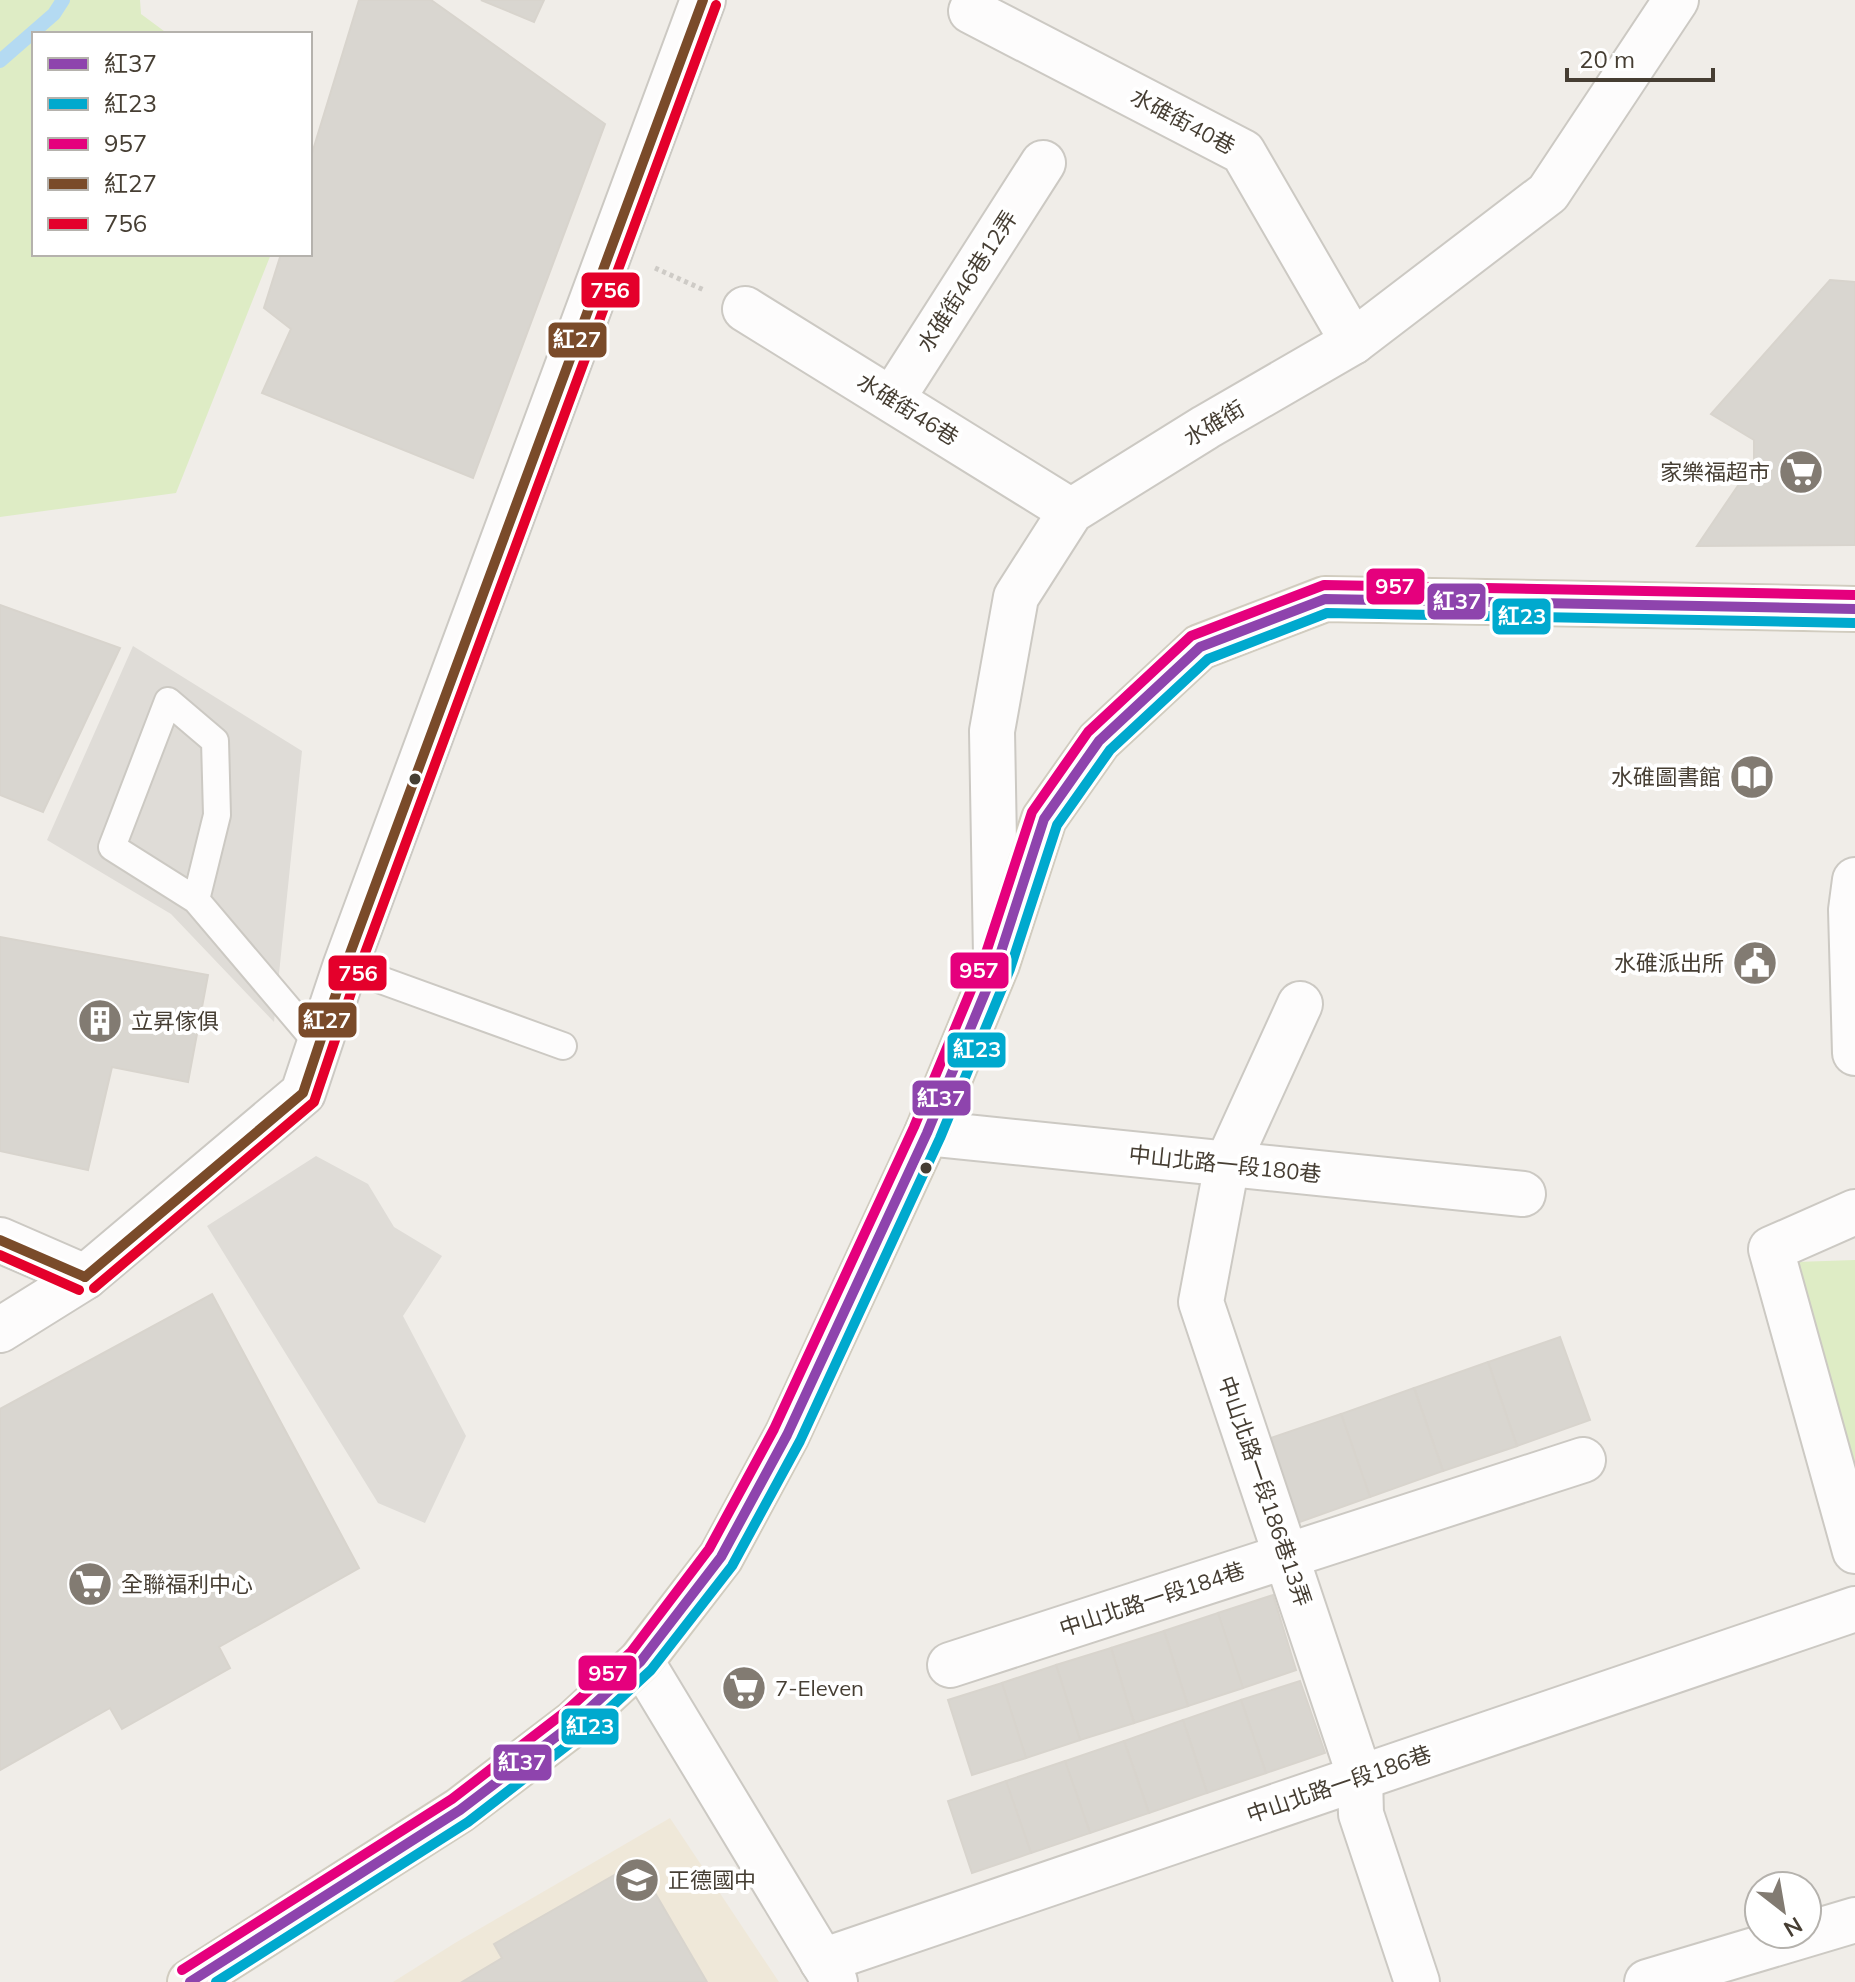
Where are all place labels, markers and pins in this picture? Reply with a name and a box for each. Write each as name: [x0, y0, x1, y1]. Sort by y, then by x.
supermarket icon: 家樂福超市: [1777, 448, 1825, 496]
place label: 家樂福超市: [1660, 458, 1770, 486]
library icon: 水碓圖書館: [1728, 753, 1776, 801]
place label: 水碓圖書館: [1611, 763, 1721, 791]
unlabelled marker: [407, 771, 423, 787]
public building icon: 水碓派出所: [1731, 939, 1779, 987]
place label: 水碓派出所: [1614, 949, 1724, 977]
building icon: 立昇傢俱: [76, 997, 124, 1045]
place label: 立昇傢俱: [131, 1007, 219, 1035]
unlabelled marker: [918, 1160, 934, 1176]
supermarket icon: 全聯福利中心: [66, 1560, 114, 1608]
place label: 全聯福利中心: [121, 1570, 253, 1598]
supermarket icon: 7-Eleven: [720, 1664, 768, 1712]
place label: 7-Eleven: [775, 1674, 864, 1702]
school or university icon: 正德國中: [613, 1856, 661, 1904]
place label: 正德國中: [668, 1866, 756, 1894]

